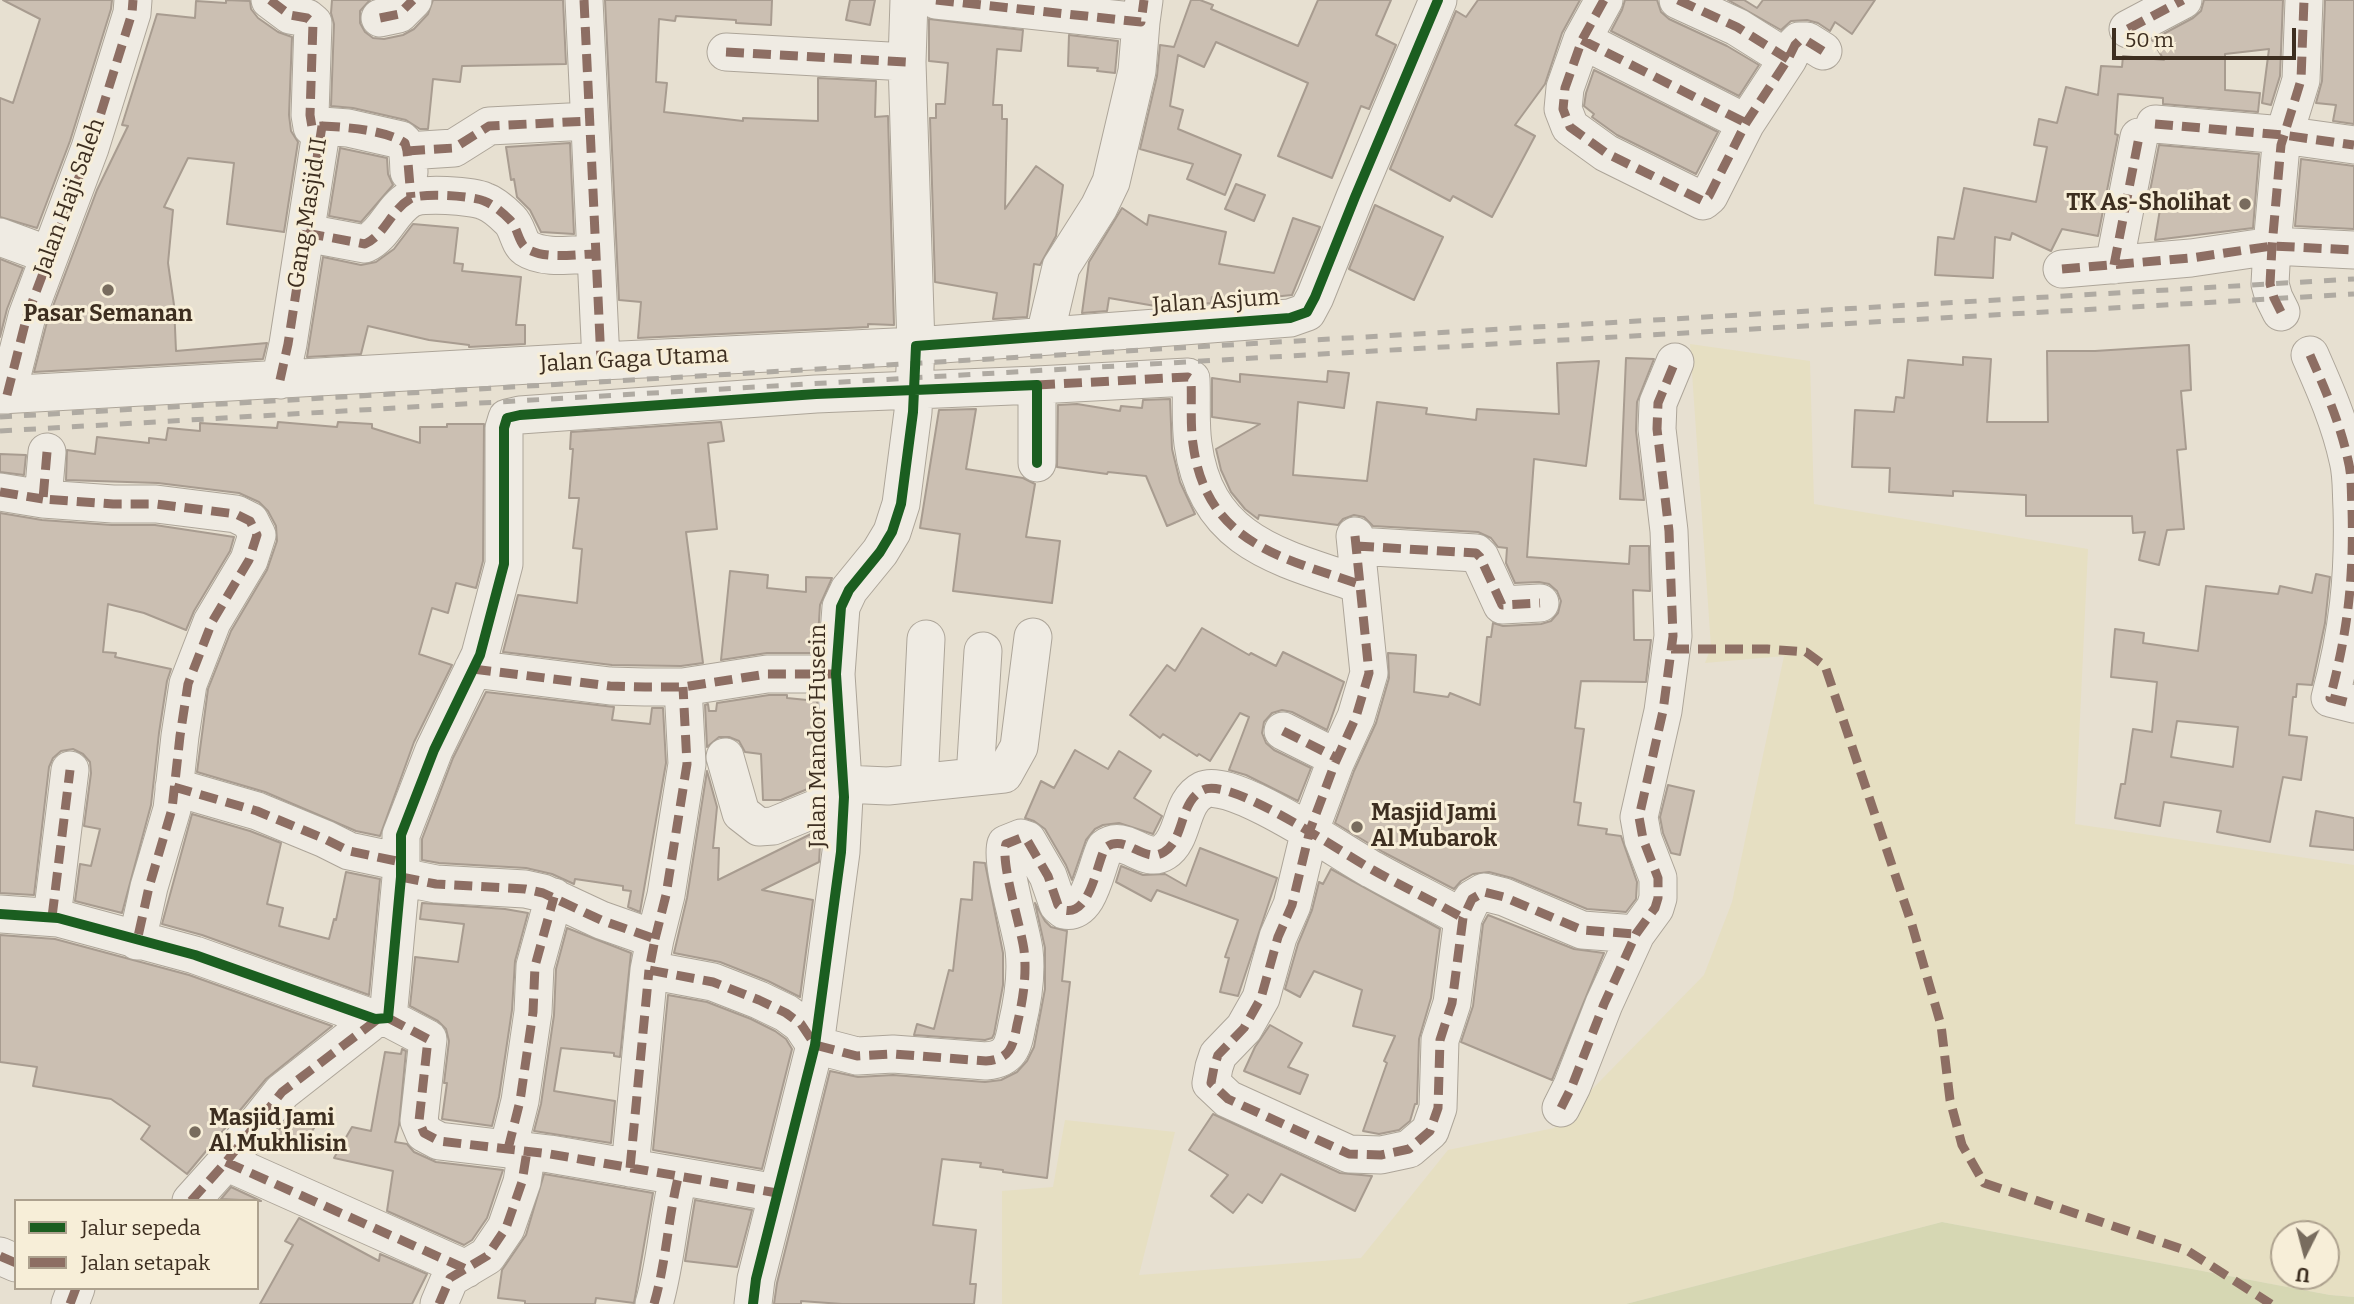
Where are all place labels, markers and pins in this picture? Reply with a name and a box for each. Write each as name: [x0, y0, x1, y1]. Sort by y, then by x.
place label: TK As-Sholihat: [2066, 190, 2231, 218]
marker: TK As-Sholihat: [2237, 196, 2253, 212]
marker: Pasar Semanan: [100, 282, 116, 298]
place label: Pasar Semanan: [23, 301, 193, 329]
place label: Masjid Jami Al Mubarok: [1371, 800, 1497, 854]
marker: Masjid Jami Al Mubarok: [1349, 819, 1365, 835]
place label: Masjid Jami Al Mukhlisin: [209, 1105, 347, 1159]
marker: Masjid Jami Al Mukhlisin: [187, 1124, 203, 1140]

